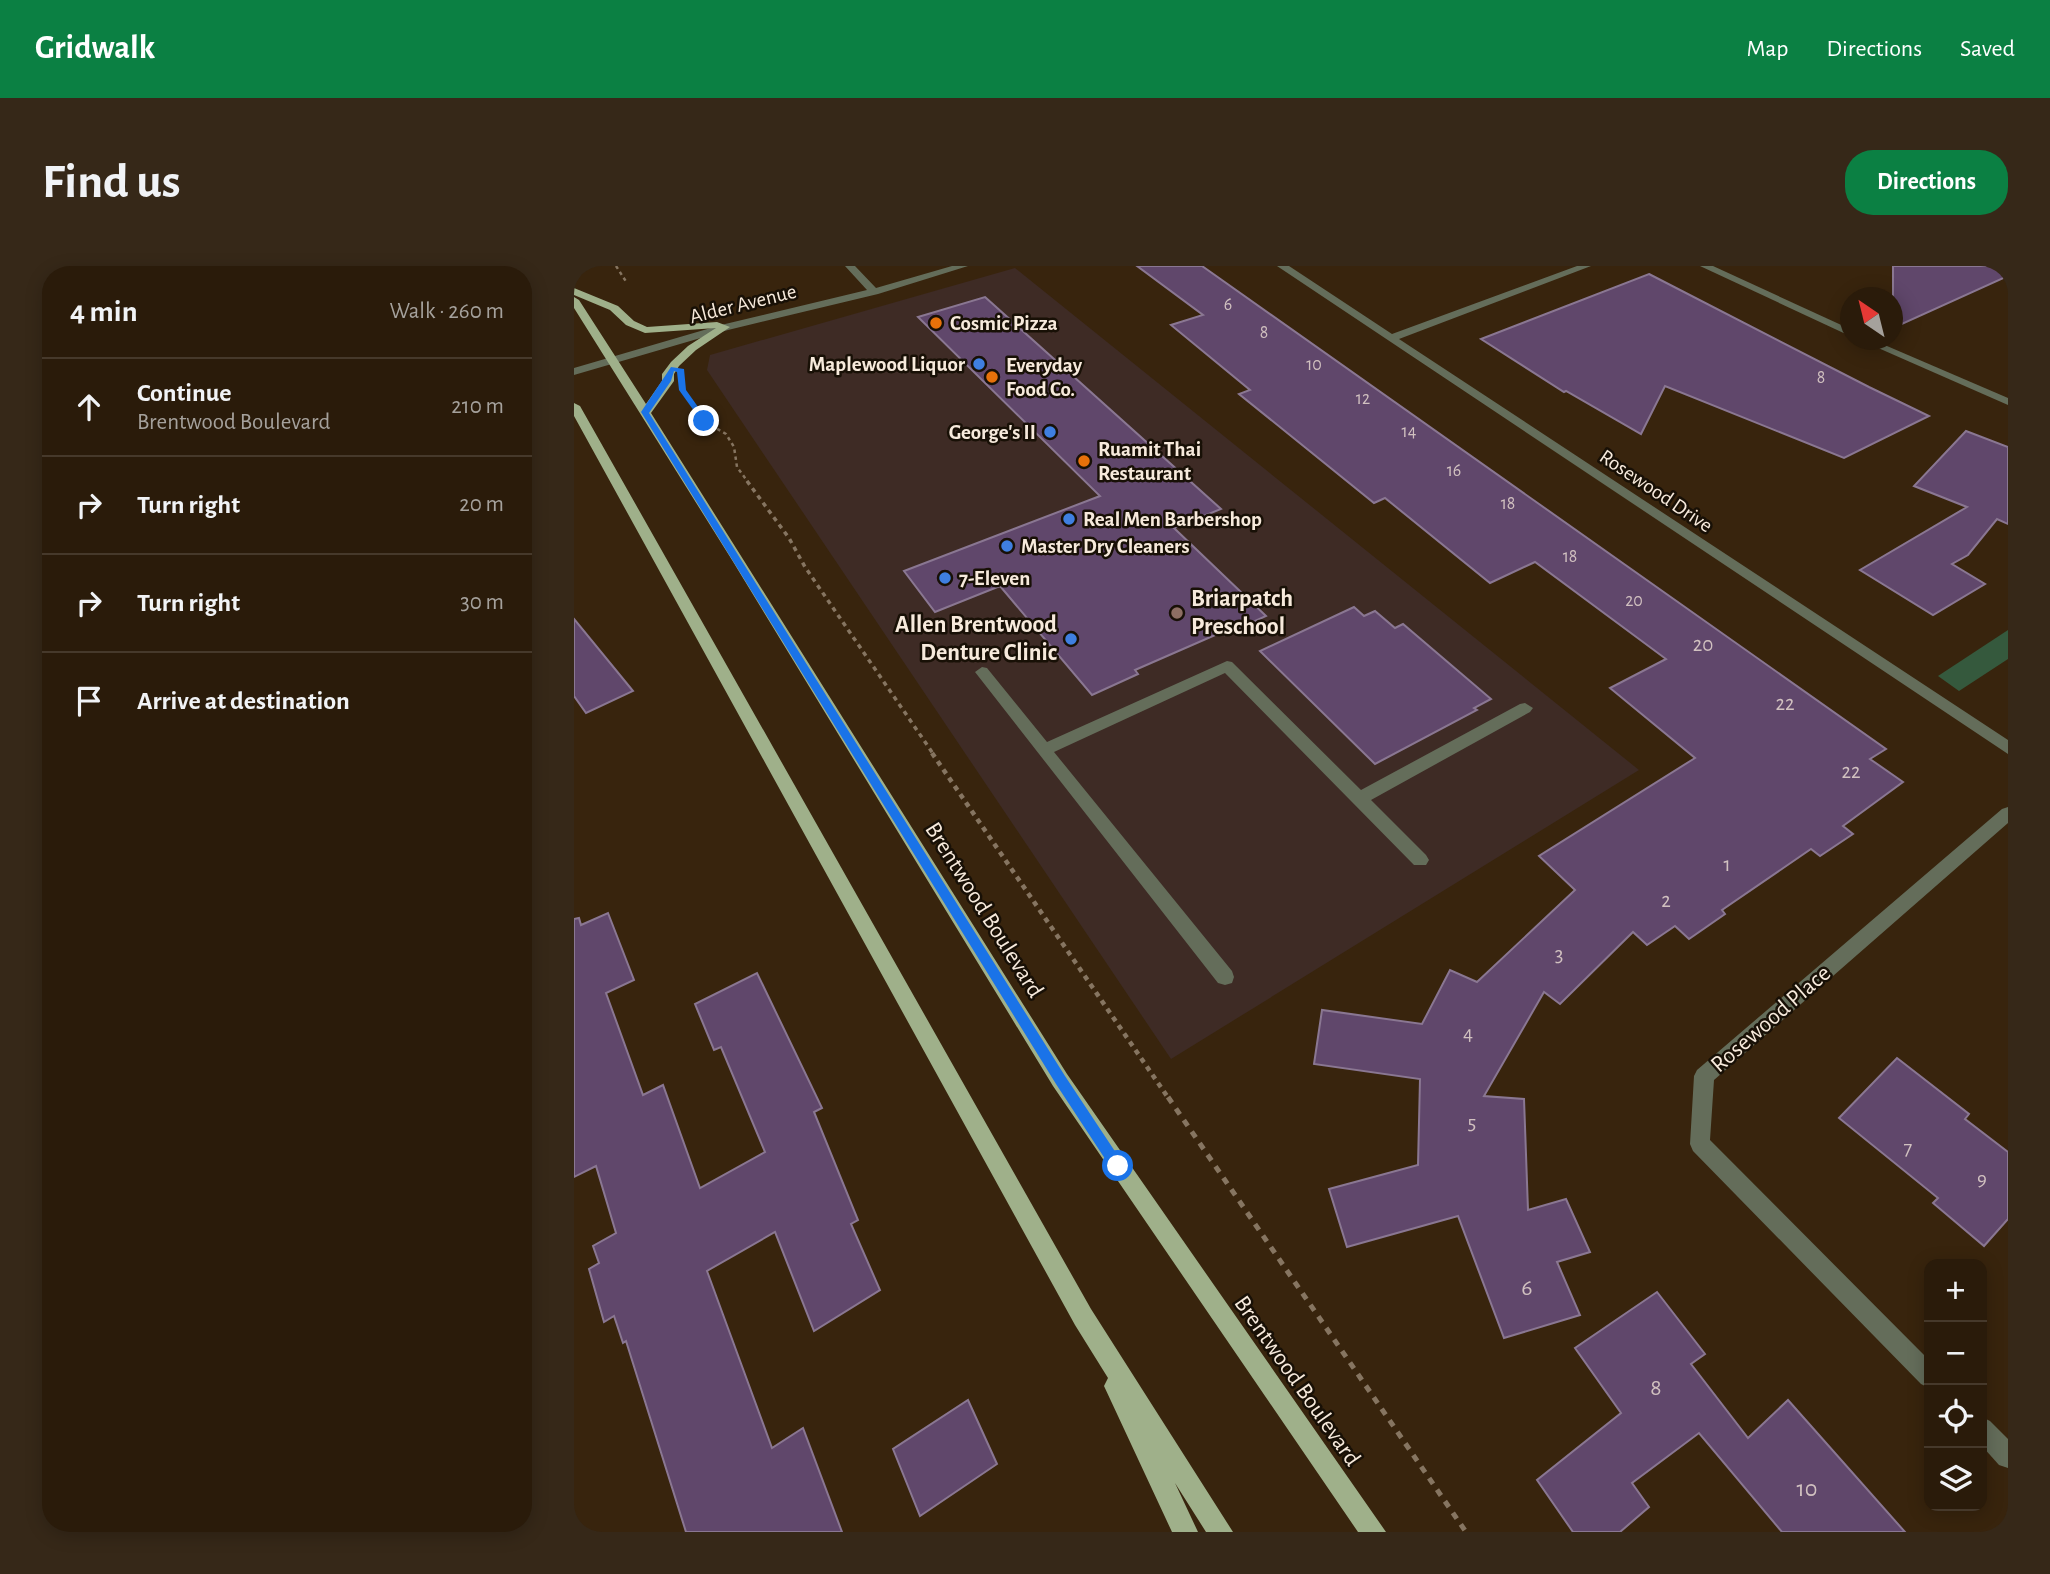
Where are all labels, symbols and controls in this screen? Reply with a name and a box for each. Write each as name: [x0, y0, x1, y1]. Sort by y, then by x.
text: Gridwalk: [35, 32, 155, 65]
text: Map: [1746, 37, 1788, 61]
text: Directions: [1826, 37, 1922, 61]
text: Saved: [1960, 37, 2015, 61]
button: Directions: [1845, 150, 2008, 215]
text: Find us: [42, 158, 181, 207]
street label: Alder Avenue: [687, 281, 799, 327]
north arrow: [1840, 287, 1903, 350]
house number: 6: [1224, 296, 1232, 314]
text: 4 min: [70, 297, 138, 327]
text: Walk · 260 m: [389, 300, 504, 323]
place label: Cosmic Pizza: [950, 313, 1058, 334]
marker: Cosmic Pizza: [928, 315, 944, 331]
house number: 8: [1260, 324, 1268, 342]
place label: Maplewood Liquor: [809, 354, 966, 375]
place label: Everyday Food Co.: [1006, 355, 1083, 400]
marker: Maplewood Liquor: [971, 356, 987, 372]
house number: 10: [1306, 356, 1322, 374]
marker: Everyday Food Co.: [984, 369, 1000, 385]
house number: 8: [1817, 369, 1825, 387]
text: Continue: [137, 380, 232, 406]
icon: ahead: [70, 388, 108, 426]
house number: 12: [1356, 390, 1370, 408]
text: 210 m: [451, 395, 504, 418]
route end: [688, 405, 719, 436]
text: Brentwood Boulevard: [137, 411, 330, 434]
place label: George's II: [949, 422, 1036, 443]
house number: 14: [1402, 423, 1417, 441]
marker: George's II: [1042, 424, 1058, 440]
place label: Ruamit Thai Restaurant: [1098, 439, 1201, 484]
street label: Rosewood Drive: [1596, 446, 1716, 536]
marker: Ruamit Thai Restaurant: [1076, 453, 1092, 469]
house number: 16: [1447, 462, 1461, 480]
icon: right: [70, 486, 108, 524]
text: Turn right: [137, 492, 240, 518]
text: 20 m: [459, 493, 504, 516]
house number: 18: [1501, 495, 1515, 513]
place label: Real Men Barbershop: [1083, 509, 1262, 530]
marker: Real Men Barbershop: [1061, 511, 1077, 527]
place label: Master Dry Cleaners: [1021, 536, 1189, 557]
marker: Master Dry Cleaners: [999, 538, 1015, 554]
house number: 18: [1563, 548, 1577, 566]
place label: 7-Eleven: [959, 568, 1030, 589]
marker: 7-Eleven: [937, 570, 953, 586]
icon: right: [70, 584, 108, 622]
place label: Briarpatch Preschool: [1191, 587, 1293, 639]
text: Turn right: [137, 590, 240, 616]
text: 30 m: [460, 591, 504, 614]
house number: 20: [1625, 592, 1643, 610]
marker: Briarpatch Preschool: [1169, 605, 1185, 621]
place label: Allen Brentwood Denture Clinic: [895, 613, 1057, 665]
marker: Allen Brentwood Denture Clinic: [1063, 631, 1079, 647]
house number: 20: [1693, 634, 1713, 655]
icon: arrive: [70, 682, 108, 720]
text: Arrive at destination: [137, 688, 350, 714]
house number: 22: [1775, 693, 1795, 714]
house number: 22: [1841, 761, 1861, 782]
street label: Brentwood Boulevard: [920, 818, 1048, 1002]
house number: 1: [1723, 854, 1731, 875]
house number: 2: [1661, 890, 1671, 911]
house number: 3: [1555, 944, 1563, 965]
street label: Rosewood Place: [1707, 961, 1835, 1077]
house number: 4: [1463, 1023, 1473, 1044]
house number: 5: [1468, 1112, 1476, 1133]
house number: 7: [1904, 1138, 1913, 1159]
route start: [1102, 1150, 1133, 1181]
house number: 9: [1977, 1168, 1987, 1189]
map controls: [1924, 1259, 1987, 1511]
button: +: [1924, 1259, 1987, 1322]
house number: 6: [1521, 1276, 1533, 1300]
street label: Brentwood Boulevard: [1229, 1291, 1365, 1471]
button: −: [1924, 1322, 1987, 1385]
house number: 8: [1650, 1376, 1662, 1400]
button: locate: [1924, 1385, 1987, 1448]
button: layers: [1924, 1448, 1987, 1511]
house number: 10: [1797, 1477, 1817, 1501]

